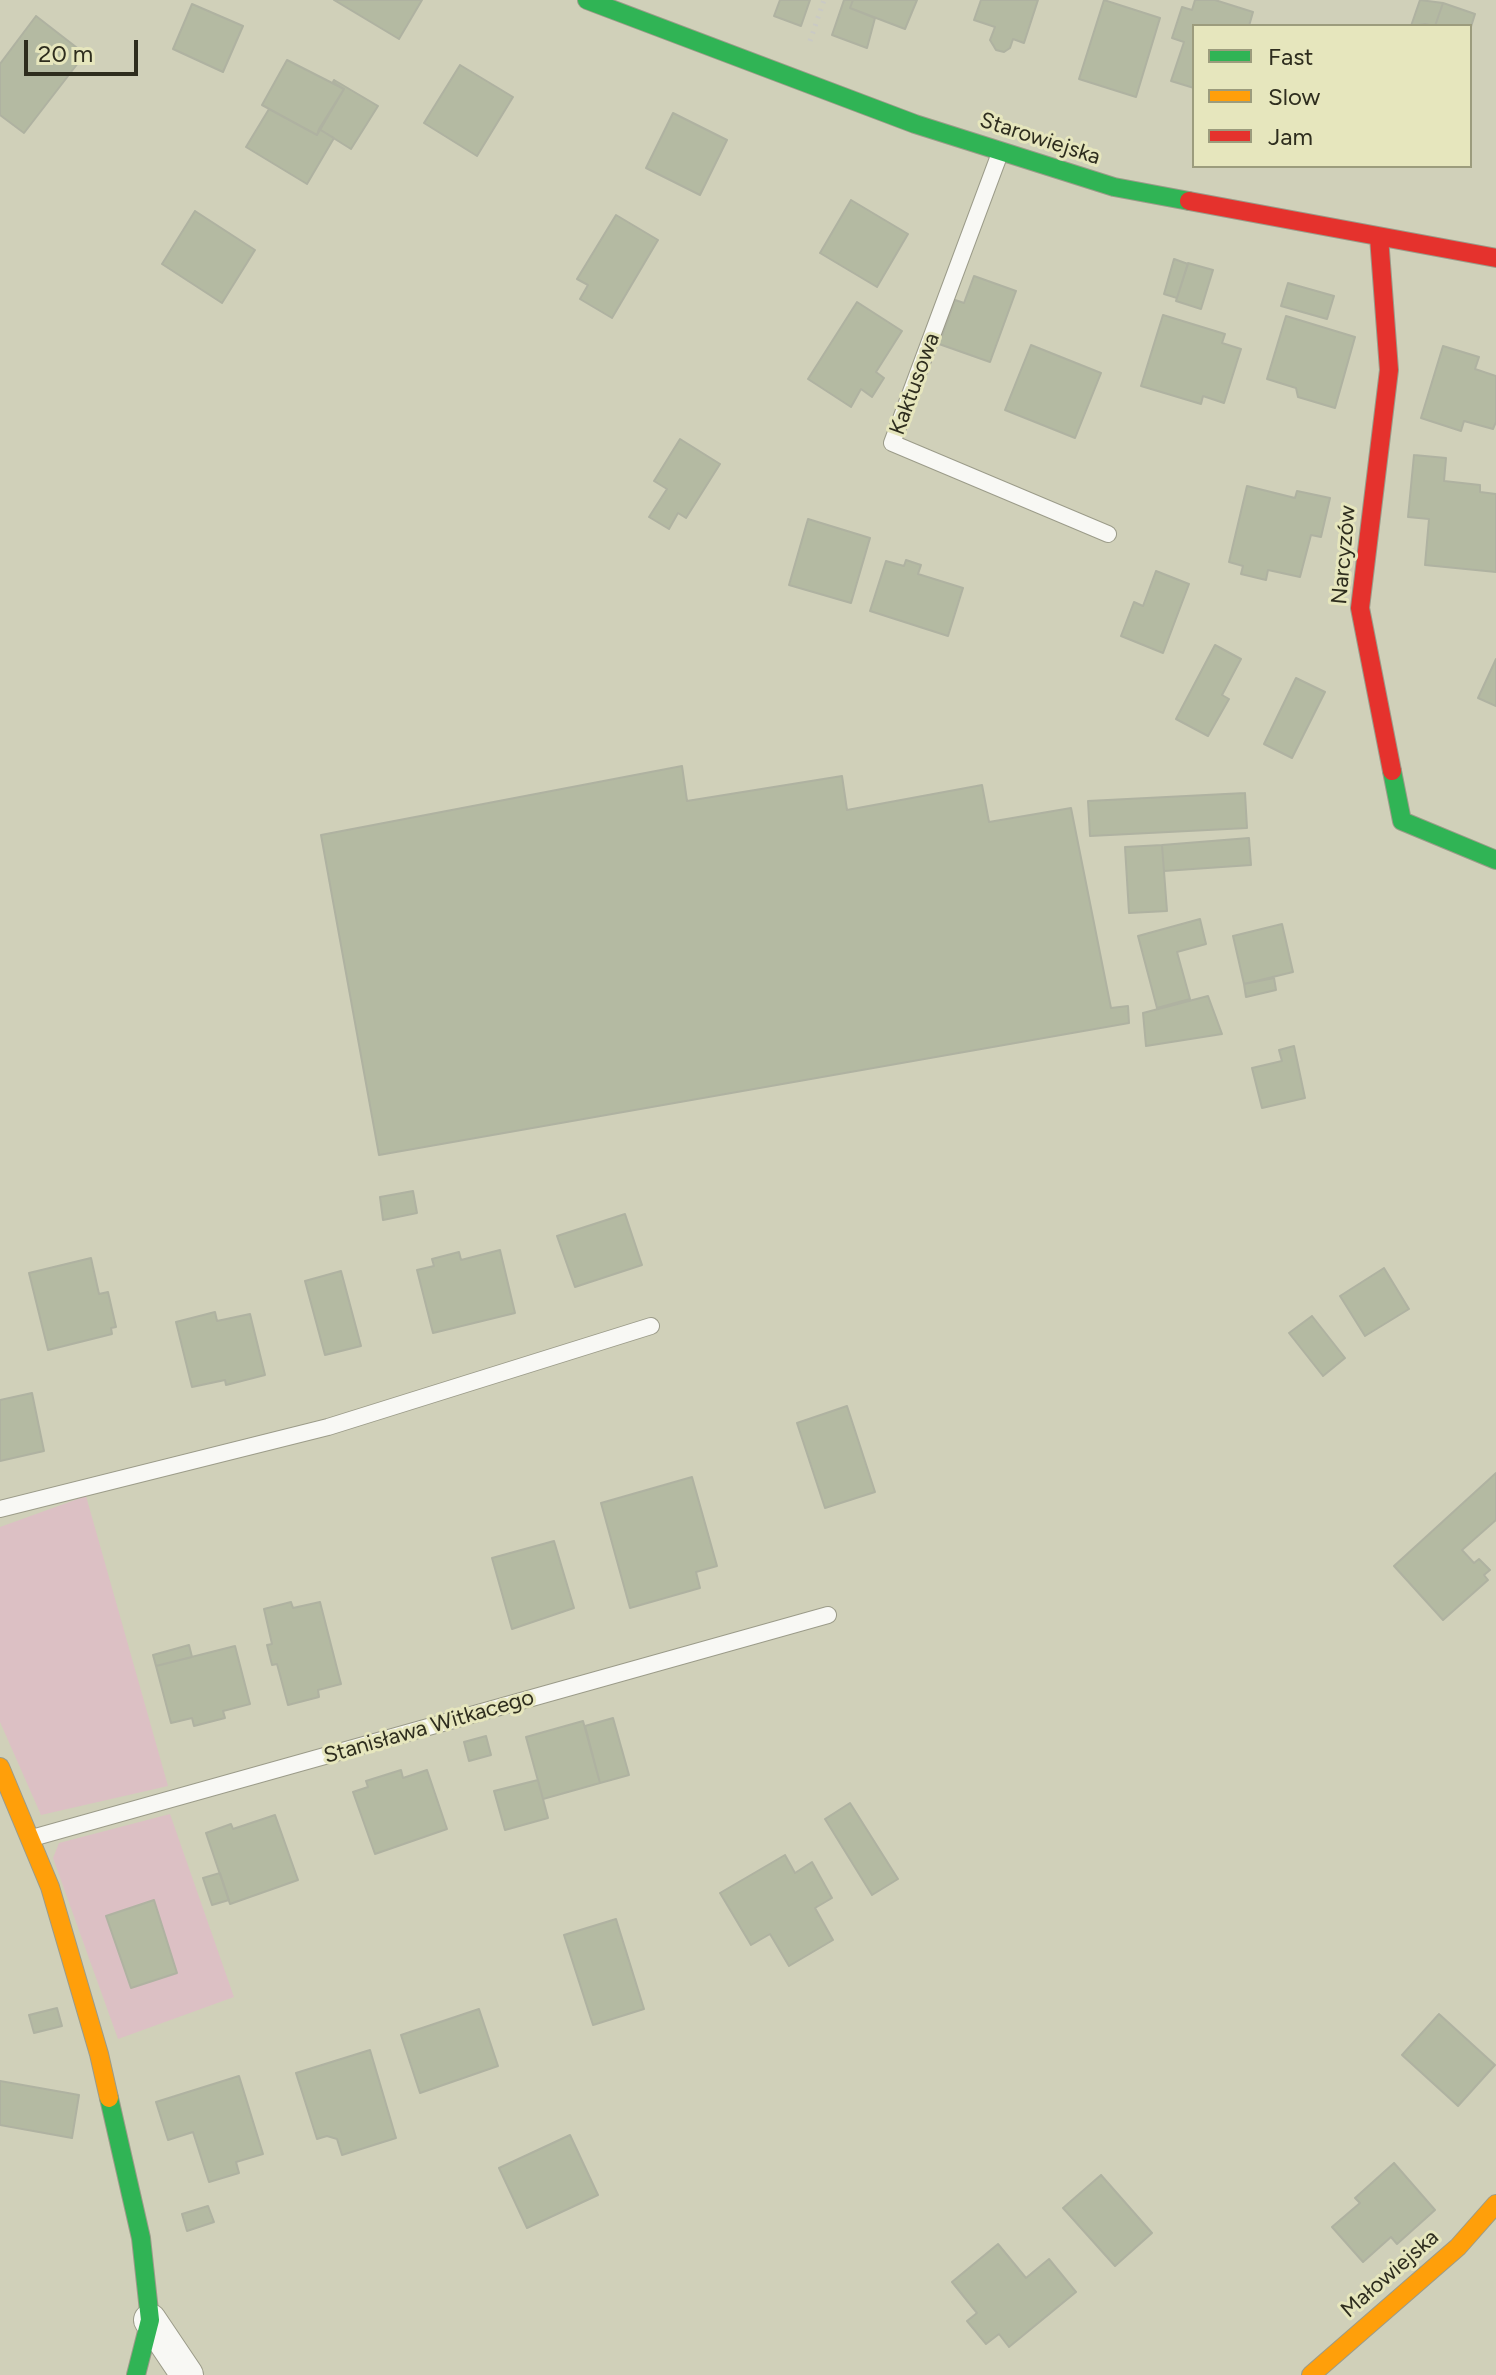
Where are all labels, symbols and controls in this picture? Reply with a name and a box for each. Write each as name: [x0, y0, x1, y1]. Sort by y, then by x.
scale bar: [28, 24, 142, 74]
legend: [1192, 24, 1472, 168]
text: 20 m: [38, 39, 93, 68]
text: Fast: [1268, 42, 1313, 71]
text: Slow: [1268, 82, 1320, 111]
street label: Starowiejska: [976, 107, 1104, 171]
text: Jam: [1268, 122, 1313, 151]
street label: Kaktusowa: [884, 329, 946, 439]
street label: Narcyzów: [1327, 504, 1361, 606]
street label: Stanisława Witkacego: [321, 1684, 537, 1770]
street label: Małowiejska: [1336, 2224, 1444, 2324]

